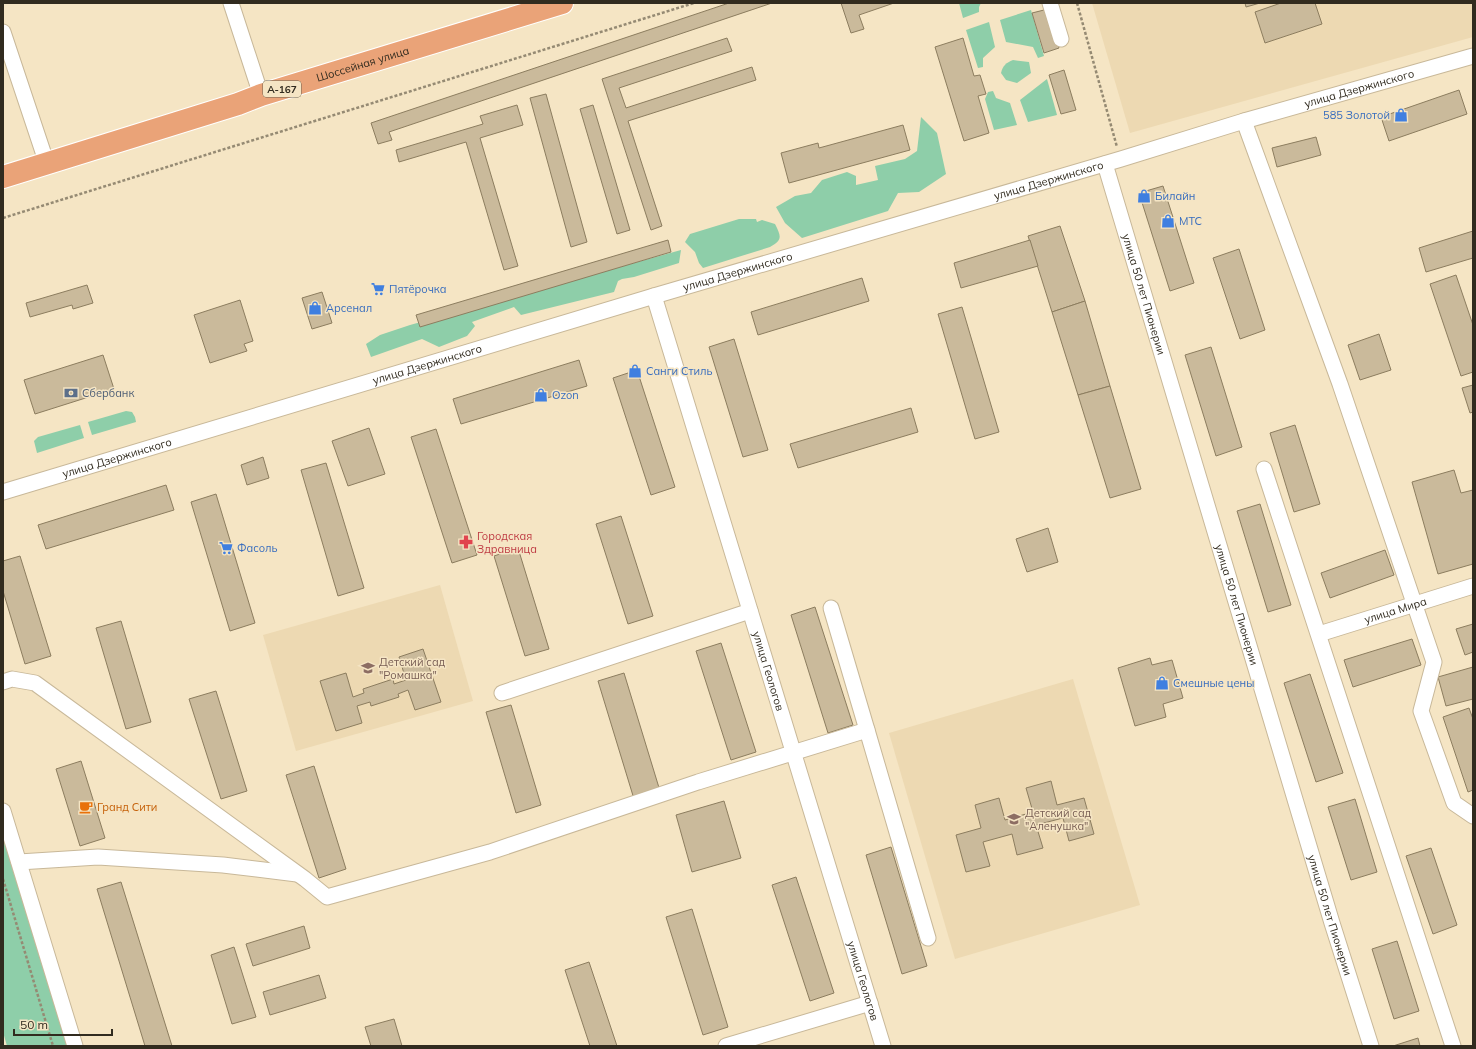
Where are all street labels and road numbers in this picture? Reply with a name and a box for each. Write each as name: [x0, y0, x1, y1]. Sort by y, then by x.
street label: Шоссейная улица: [314, 43, 411, 85]
street label: улица Дзержинского: [1303, 66, 1416, 111]
road number: А-167: [263, 81, 301, 97]
street label: улица Дзержинского: [992, 158, 1105, 203]
street label: улица 50 лет Пионерии: [1119, 232, 1169, 356]
street label: улица Дзержинского: [681, 249, 794, 294]
street label: улица Дзержинского: [371, 341, 484, 387]
street label: улица Дзержинского: [61, 435, 173, 481]
street label: улица 50 лет Пионерии: [1212, 543, 1261, 667]
street label: улица Мира: [1363, 594, 1428, 626]
street label: улица Геологов: [750, 629, 787, 712]
street label: улица 50 лет Пионерии: [1305, 853, 1355, 977]
street label: улица Геологов: [844, 939, 882, 1022]

